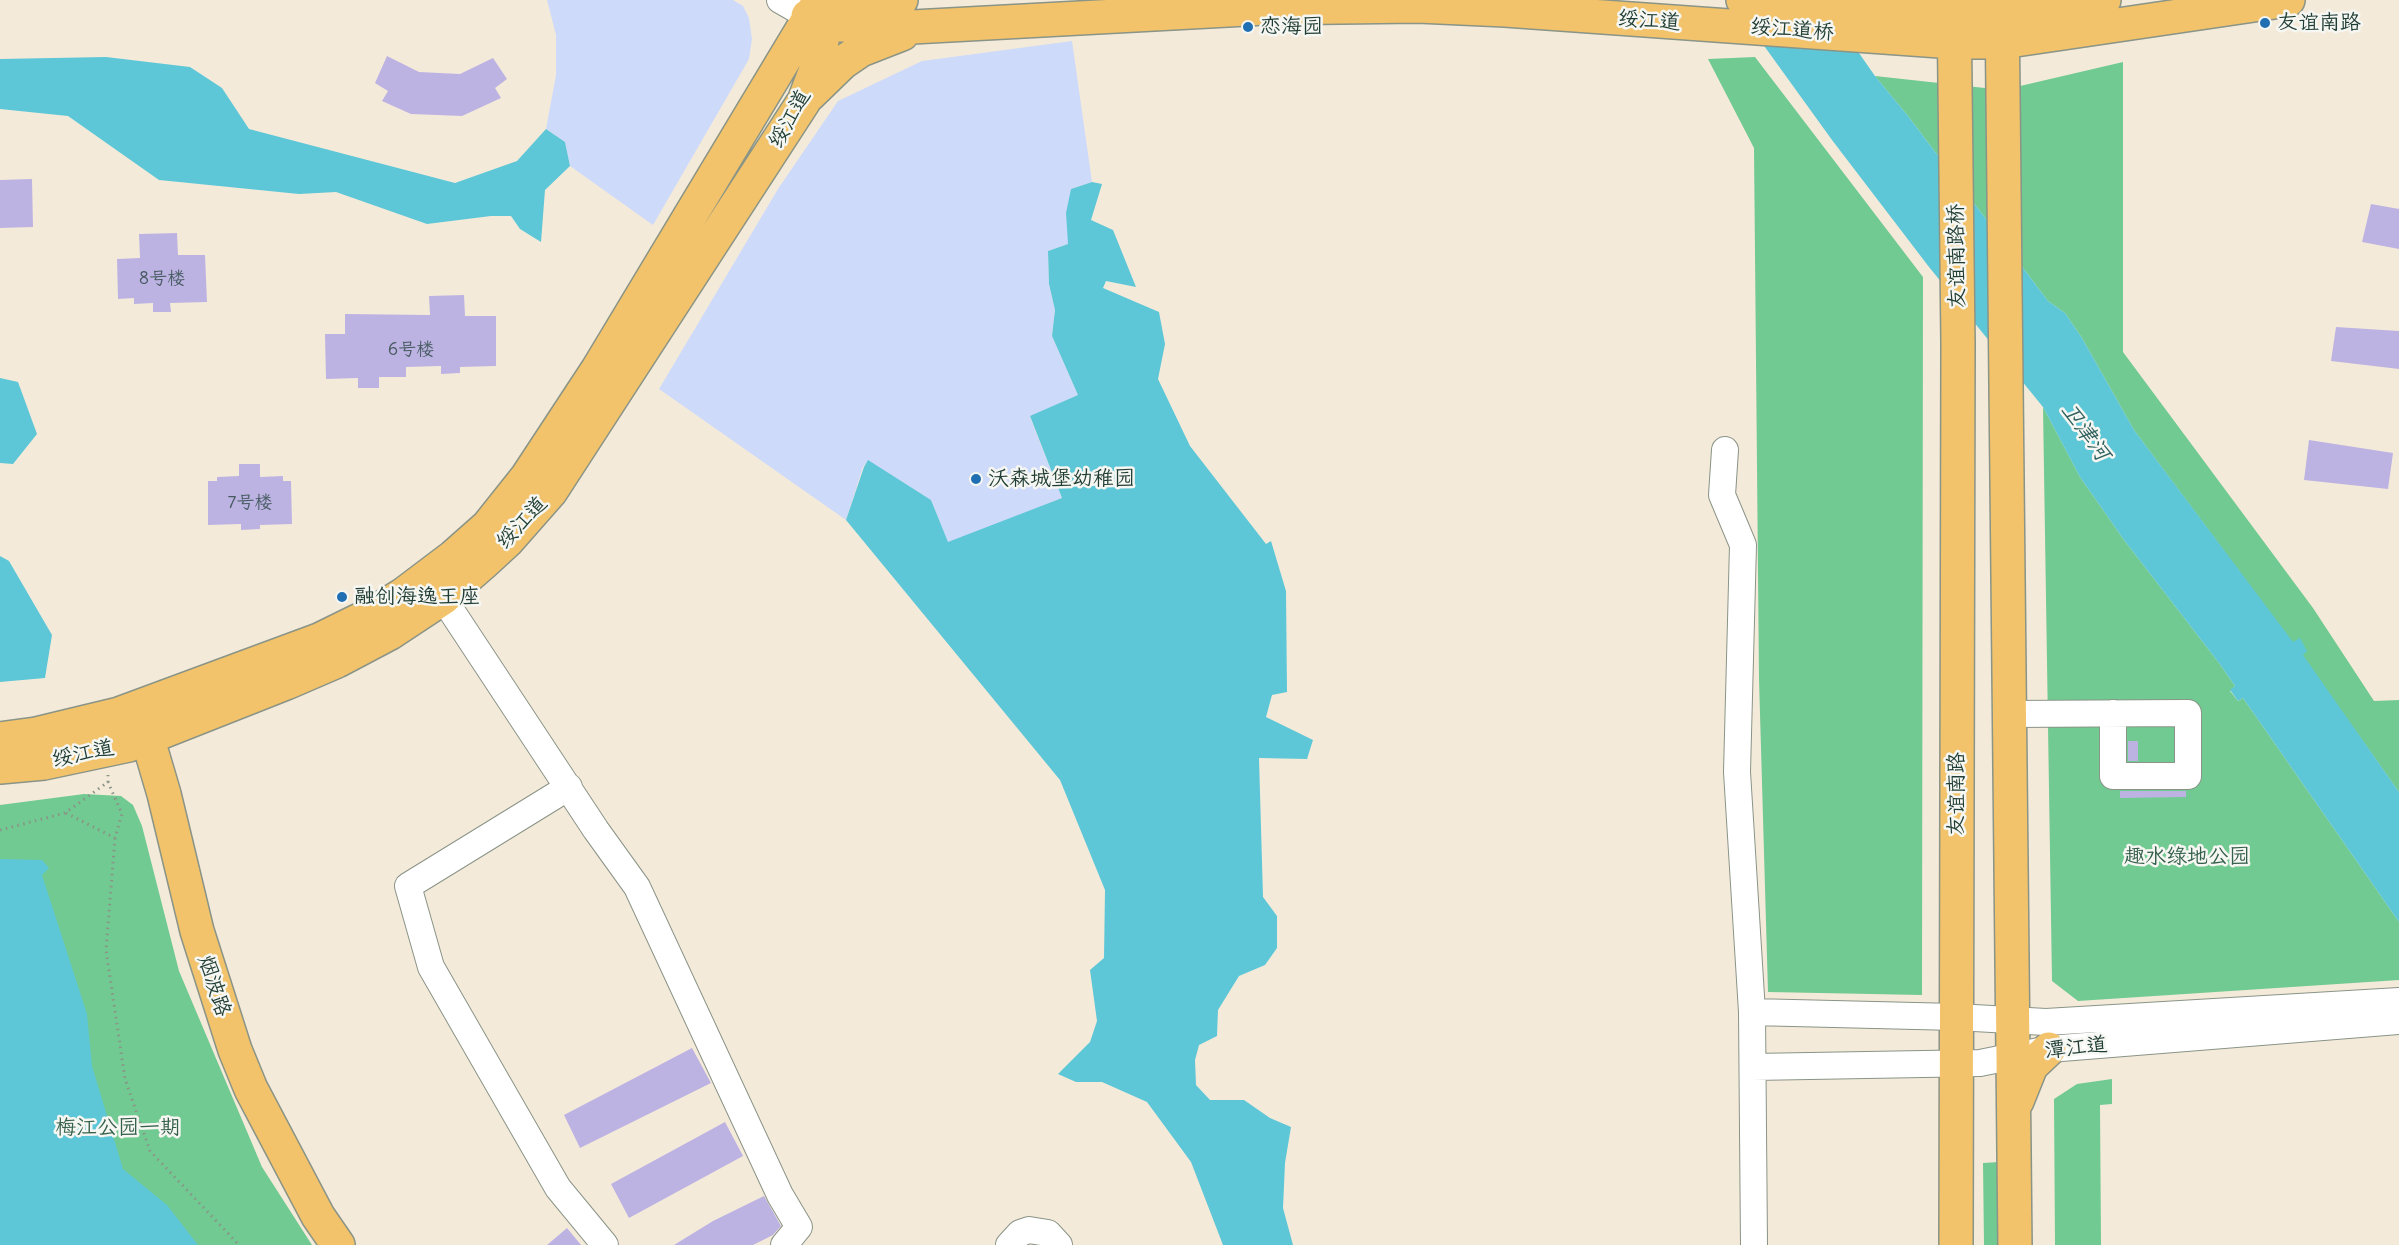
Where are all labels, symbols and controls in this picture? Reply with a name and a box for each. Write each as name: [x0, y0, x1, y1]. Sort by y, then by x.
street label: 绥江道: [1617, 6, 1681, 36]
place label: 友谊南路: [2277, 10, 2361, 36]
place label: 恋海园: [1260, 14, 1323, 40]
street label: 绥江道桥: [1749, 15, 1835, 45]
marker: 友谊南路: [2258, 16, 2272, 30]
marker: 恋海园: [1241, 20, 1255, 34]
street label: 绥江道: [764, 85, 816, 153]
street label: 友谊南路桥: [1943, 203, 1971, 309]
house number: 8号楼: [139, 268, 185, 290]
house number: 6号楼: [388, 339, 434, 361]
water label: 卫津河: [2055, 398, 2115, 466]
place label: 沃森城堡幼稚园: [988, 466, 1135, 492]
marker: 沃森城堡幼稚园: [969, 472, 983, 486]
street label: 绥江道: [491, 491, 553, 555]
house number: 7号楼: [228, 492, 272, 514]
place label: 融创海逸王座: [354, 584, 480, 610]
marker: 融创海逸王座: [335, 590, 349, 604]
street label: 绥江道: [50, 735, 116, 773]
street label: 友谊南路: [1944, 752, 1970, 836]
park label: 趣水绿地公园: [2124, 844, 2250, 870]
street label: 烟波路: [192, 952, 236, 1020]
street label: 潭江道: [2043, 1032, 2109, 1064]
park label: 梅江公园一期: [55, 1115, 181, 1141]

